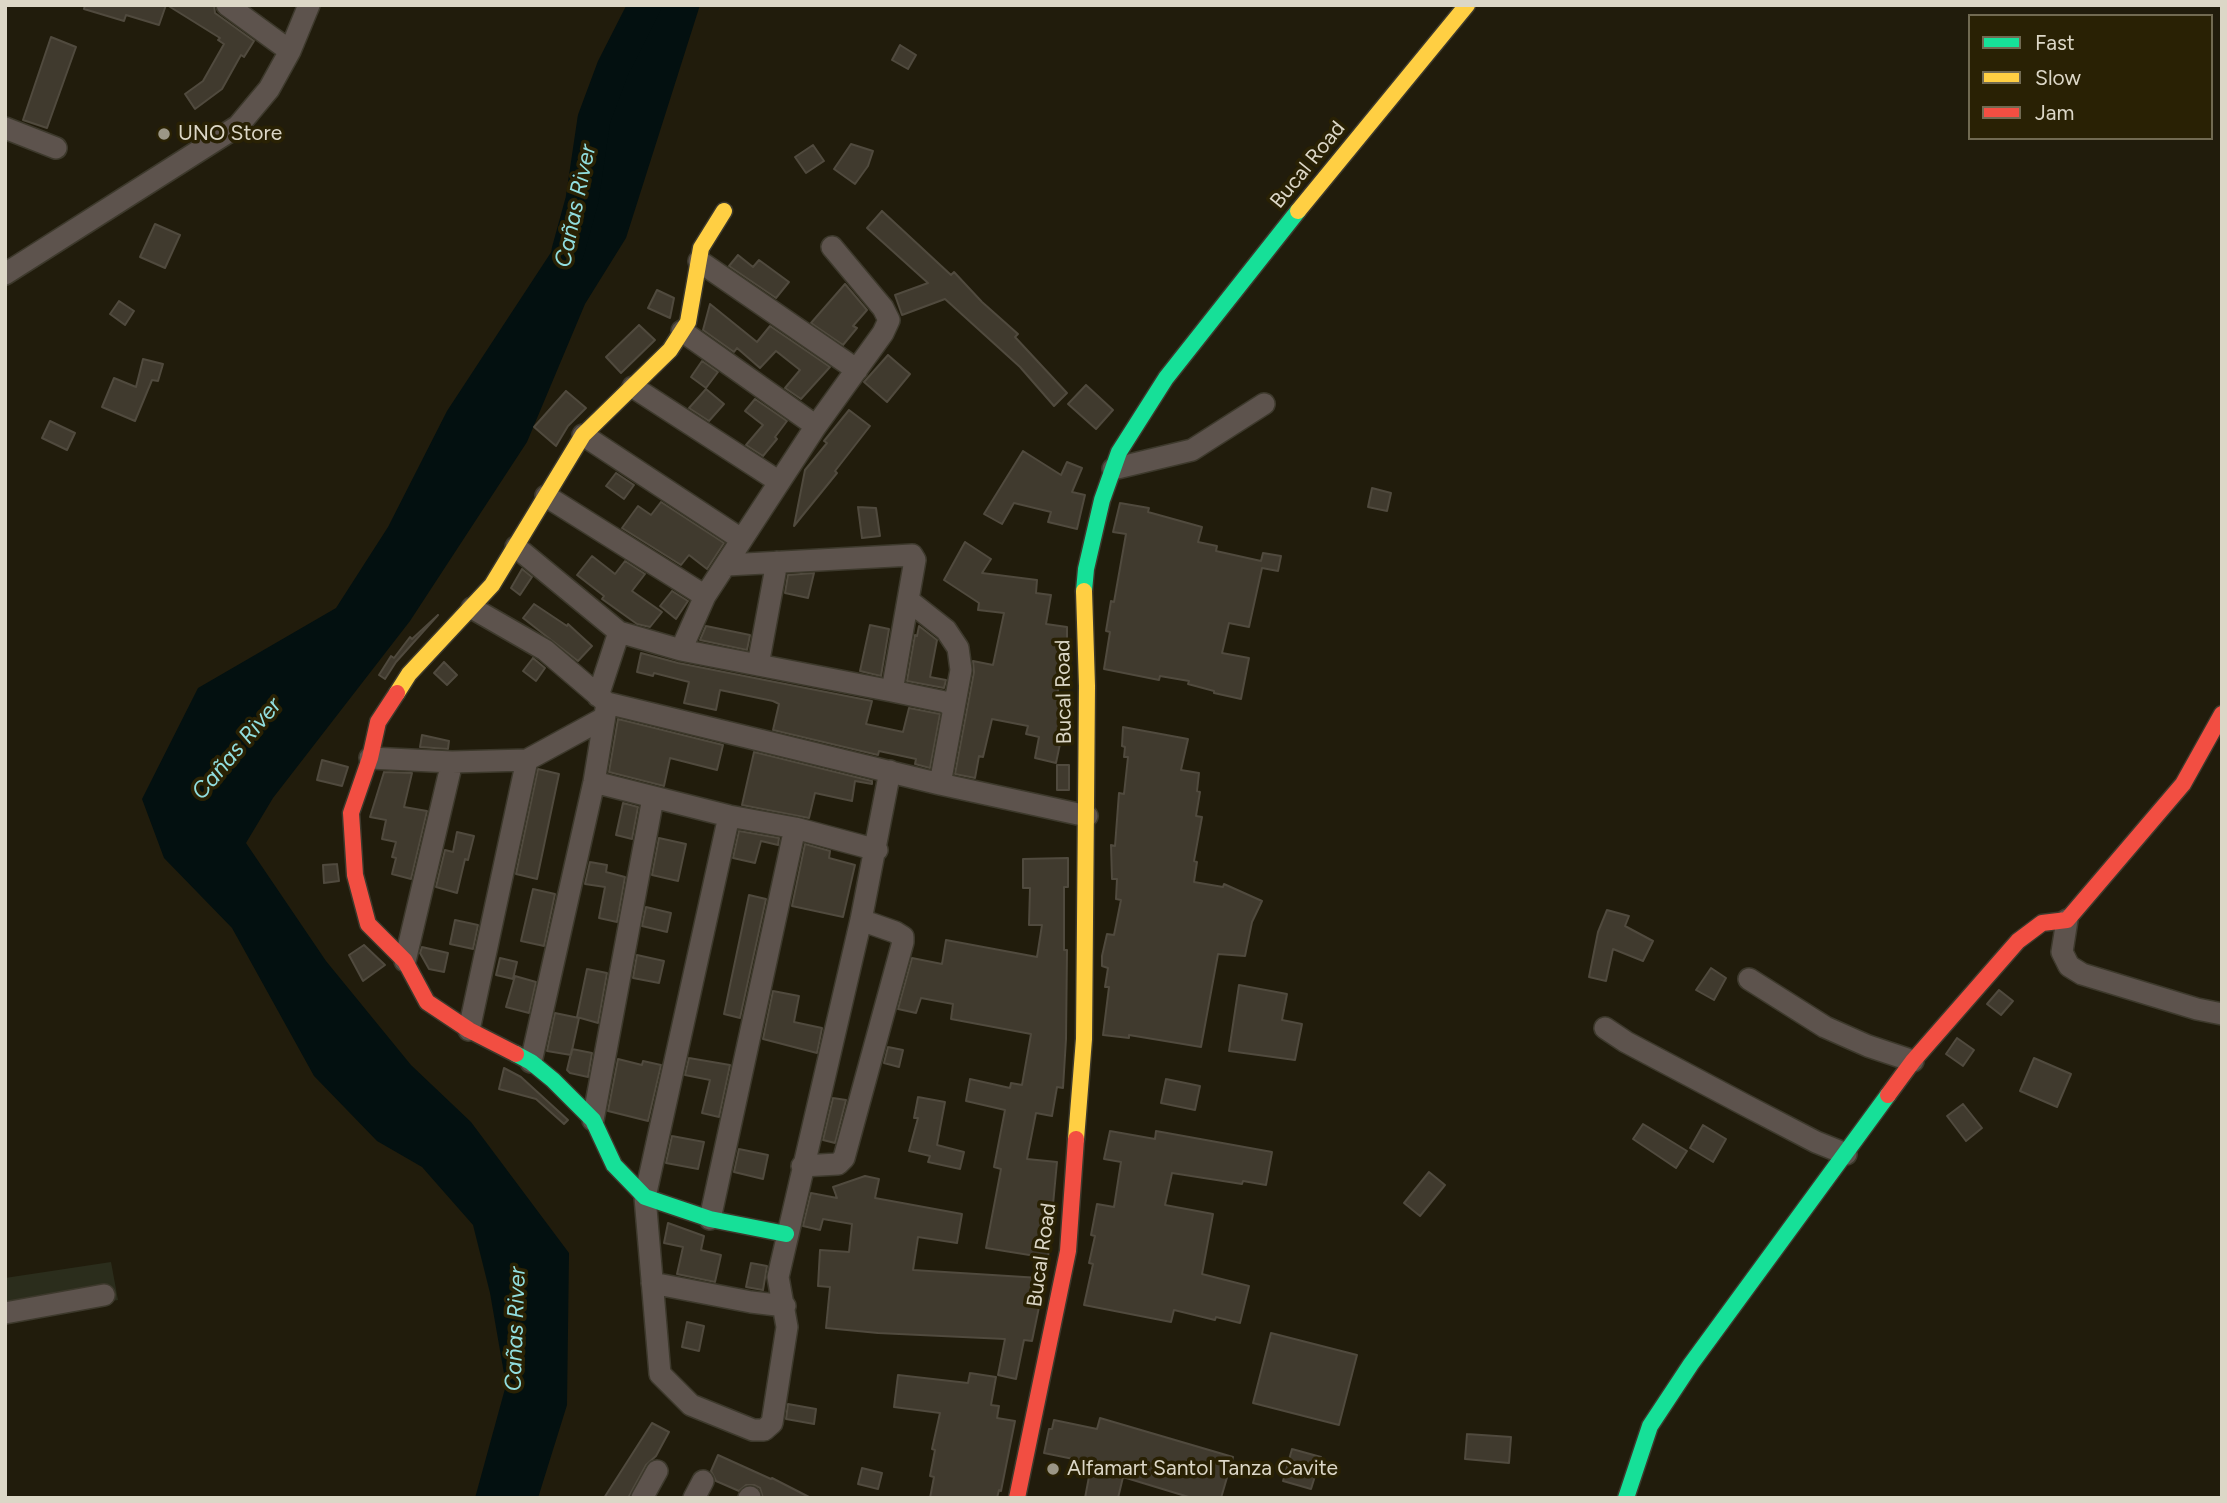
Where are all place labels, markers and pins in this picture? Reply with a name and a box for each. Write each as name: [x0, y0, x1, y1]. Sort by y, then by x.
place label: UNO Store: [178, 121, 282, 147]
marker: UNO Store: [156, 126, 172, 142]
place label: Alfamart Santol Tanza Cavite: [1067, 1456, 1338, 1482]
marker: Alfamart Santol Tanza Cavite: [1045, 1461, 1061, 1477]

